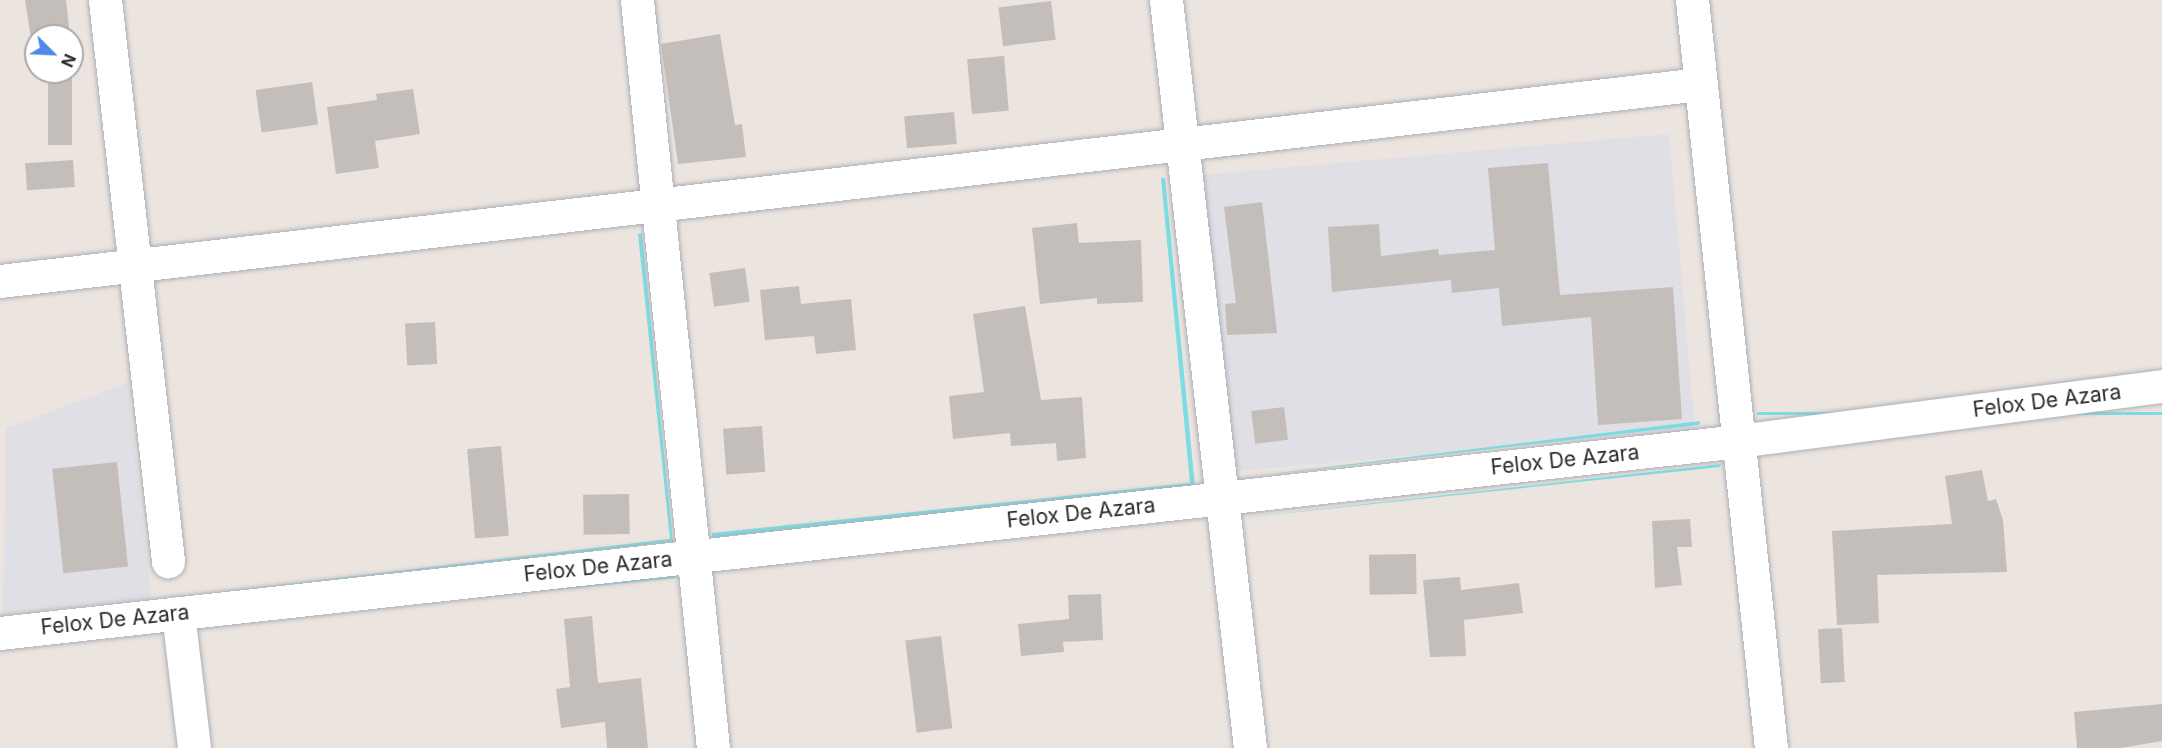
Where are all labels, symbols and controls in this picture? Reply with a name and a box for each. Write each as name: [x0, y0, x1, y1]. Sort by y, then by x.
north arrow: [24, 24, 84, 84]
text: N: [57, 51, 80, 70]
street label: Felox De Azara: [1971, 379, 2123, 423]
street label: Felox De Azara: [1489, 440, 1641, 480]
street label: Felox De Azara: [1005, 493, 1157, 533]
street label: Felox De Azara: [522, 547, 674, 587]
street label: Felox De Azara: [39, 600, 191, 640]

